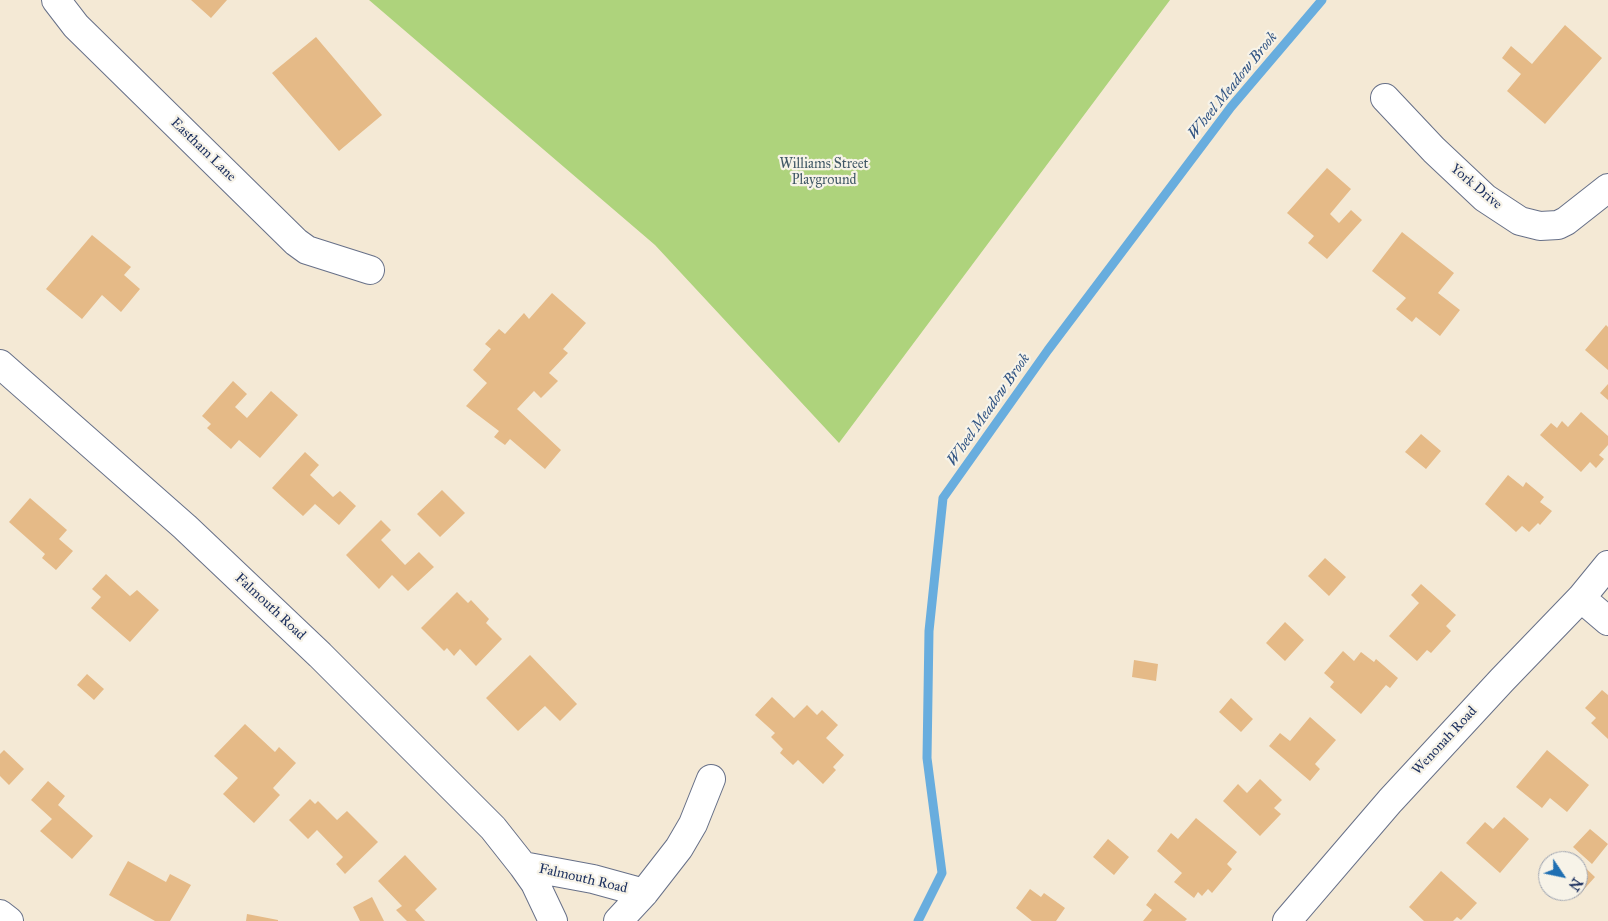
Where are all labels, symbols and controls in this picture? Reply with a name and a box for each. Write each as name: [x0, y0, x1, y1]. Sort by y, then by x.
water label: Wheel Meadow Brook: [1184, 29, 1282, 143]
street label: Eastham Lane: [167, 115, 239, 185]
park label: Williams Street Playground: [779, 157, 869, 190]
street label: York Drive: [1447, 161, 1505, 213]
water label: Wheel Meadow Brook: [944, 351, 1034, 469]
street label: Falmouth Road: [231, 570, 309, 644]
street label: Wenonah Road: [1409, 703, 1481, 779]
north arrow: [1538, 851, 1588, 901]
street label: Falmouth Road: [537, 861, 629, 897]
text: N: [1565, 874, 1585, 894]

